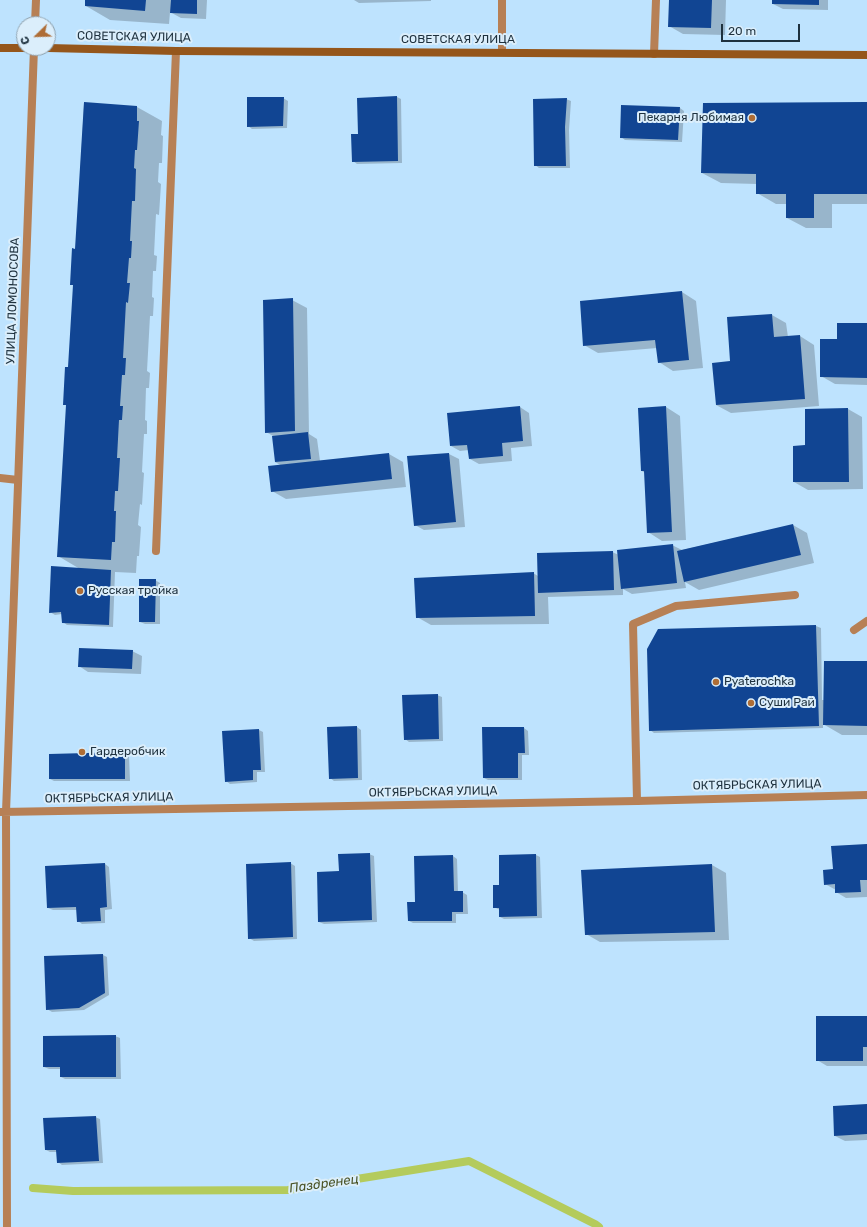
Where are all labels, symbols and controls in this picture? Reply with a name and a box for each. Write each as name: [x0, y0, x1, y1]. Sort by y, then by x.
north arrow: [16, 16, 56, 56]
scale bar: [723, 16, 802, 42]
text: 20 m: [728, 24, 756, 38]
street label: СОВЕТСКАЯ УЛИЦА: [77, 29, 191, 45]
street label: СОВЕТСКАЯ УЛИЦА: [401, 33, 515, 47]
text: С: [18, 34, 33, 47]
place label: Пекарня Любимая: [638, 111, 744, 125]
marker: Пекарня Любимая: [747, 113, 757, 123]
street label: УЛИЦА ЛОМОНОСОВА: [4, 237, 22, 365]
place label: Русская тройка: [88, 584, 178, 598]
marker: Русская тройка: [75, 586, 85, 596]
place label: Pyaterochka: [724, 675, 794, 689]
marker: Pyaterochka: [711, 677, 721, 687]
place label: Суши Рай: [759, 696, 815, 710]
marker: Суши Рай: [746, 698, 756, 708]
place label: Гардеробчик: [90, 745, 165, 759]
marker: Гардеробчик: [77, 747, 87, 757]
street label: ОКТЯБРЬСКАЯ УЛИЦА: [692, 777, 822, 793]
street label: ОКТЯБРЬСКАЯ УЛИЦА: [368, 784, 498, 800]
street label: ОКТЯБРЬСКАЯ УЛИЦА: [44, 790, 174, 806]
water label: Паздренец: [288, 1171, 360, 1197]

